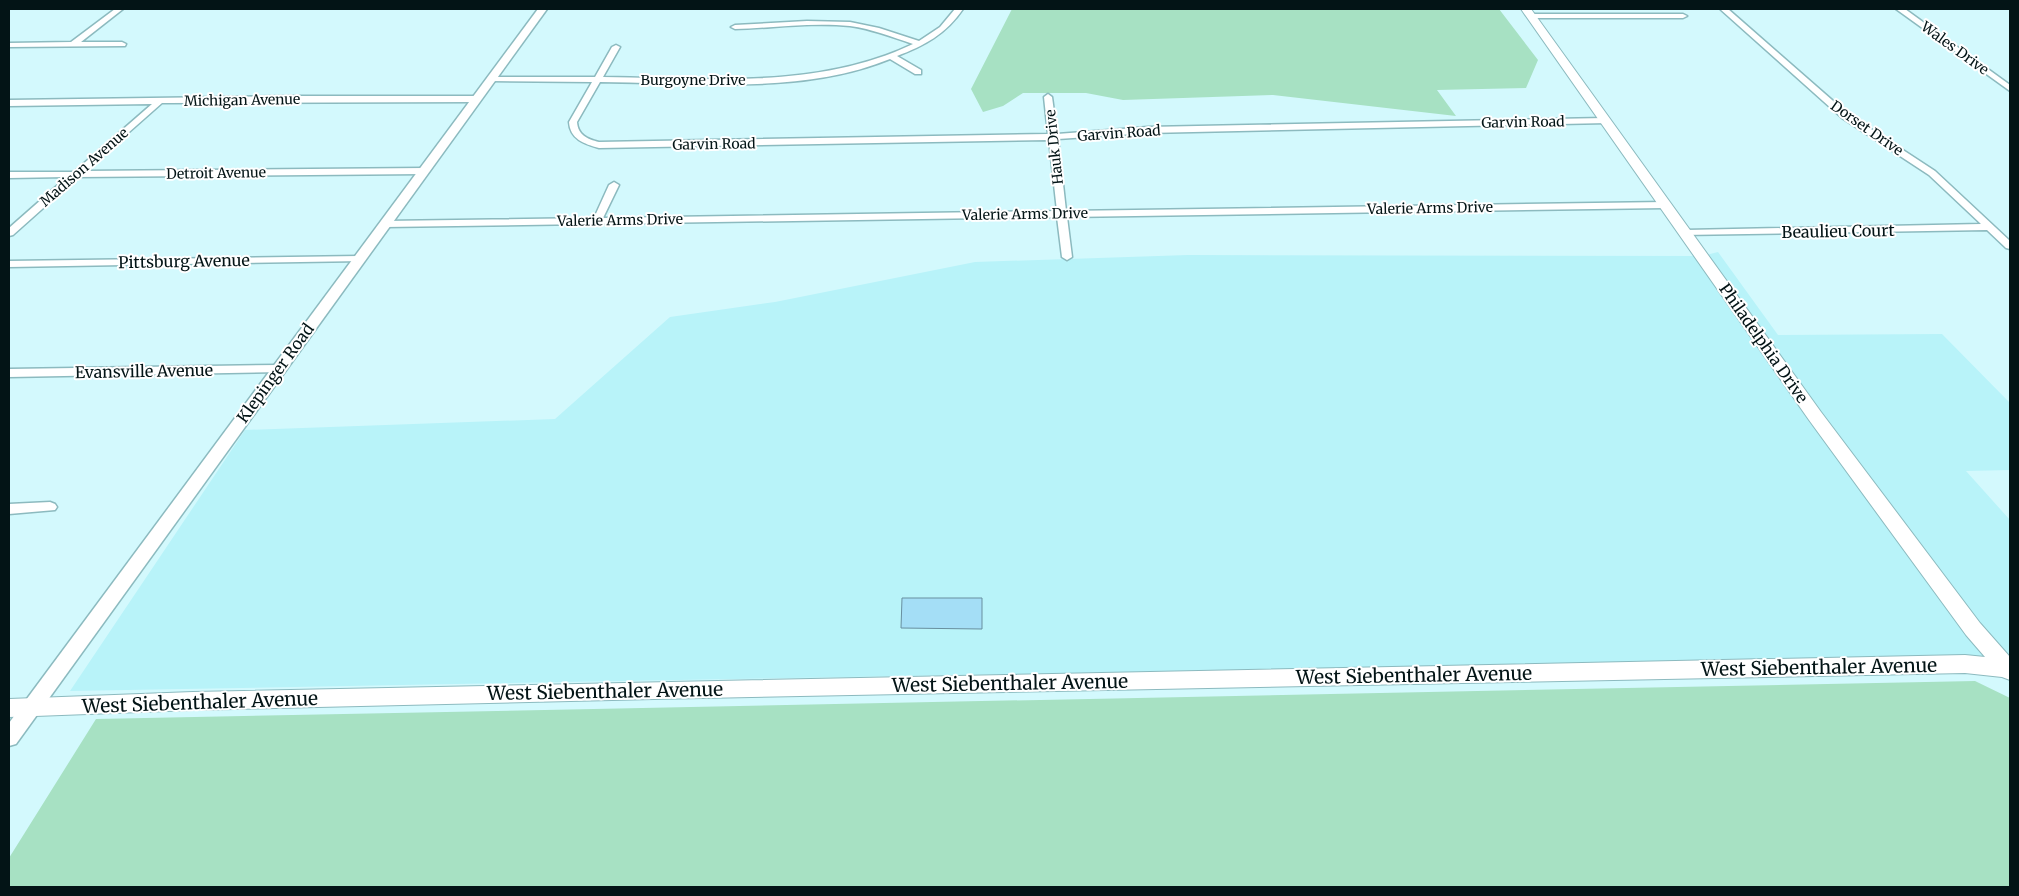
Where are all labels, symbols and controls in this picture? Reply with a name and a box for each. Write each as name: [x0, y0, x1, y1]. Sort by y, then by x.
street label: Wales Drive: [1917, 17, 1992, 79]
street label: Burgoyne Drive: [641, 71, 745, 89]
street label: Michigan Avenue: [184, 90, 300, 110]
street label: Dorset Drive: [1827, 96, 1907, 160]
street label: Hauk Drive: [1041, 108, 1067, 186]
street label: Garvin Road: [1481, 112, 1565, 132]
street label: Garvin Road: [1077, 121, 1162, 145]
street label: Madison Avenue: [36, 124, 132, 210]
street label: Garvin Road: [672, 134, 756, 154]
street label: Detroit Avenue: [166, 163, 266, 183]
street label: Valerie Arms Drive: [1366, 198, 1493, 218]
street label: Valerie Arms Drive: [961, 204, 1088, 224]
street label: Valerie Arms Drive: [556, 210, 683, 230]
street label: Beaulieu Court: [1781, 220, 1895, 242]
street label: Pittsburg Avenue: [118, 250, 250, 272]
street label: Philadelphia Drive: [1715, 279, 1813, 407]
street label: Klepinger Road: [232, 319, 318, 427]
street label: Evansville Avenue: [75, 360, 213, 382]
street label: West Siebenthaler Avenue: [1700, 653, 1937, 681]
street label: West Siebenthaler Avenue: [1295, 661, 1532, 689]
street label: West Siebenthaler Avenue: [891, 669, 1128, 697]
street label: West Siebenthaler Avenue: [486, 677, 723, 705]
street label: West Siebenthaler Avenue: [81, 686, 318, 718]

